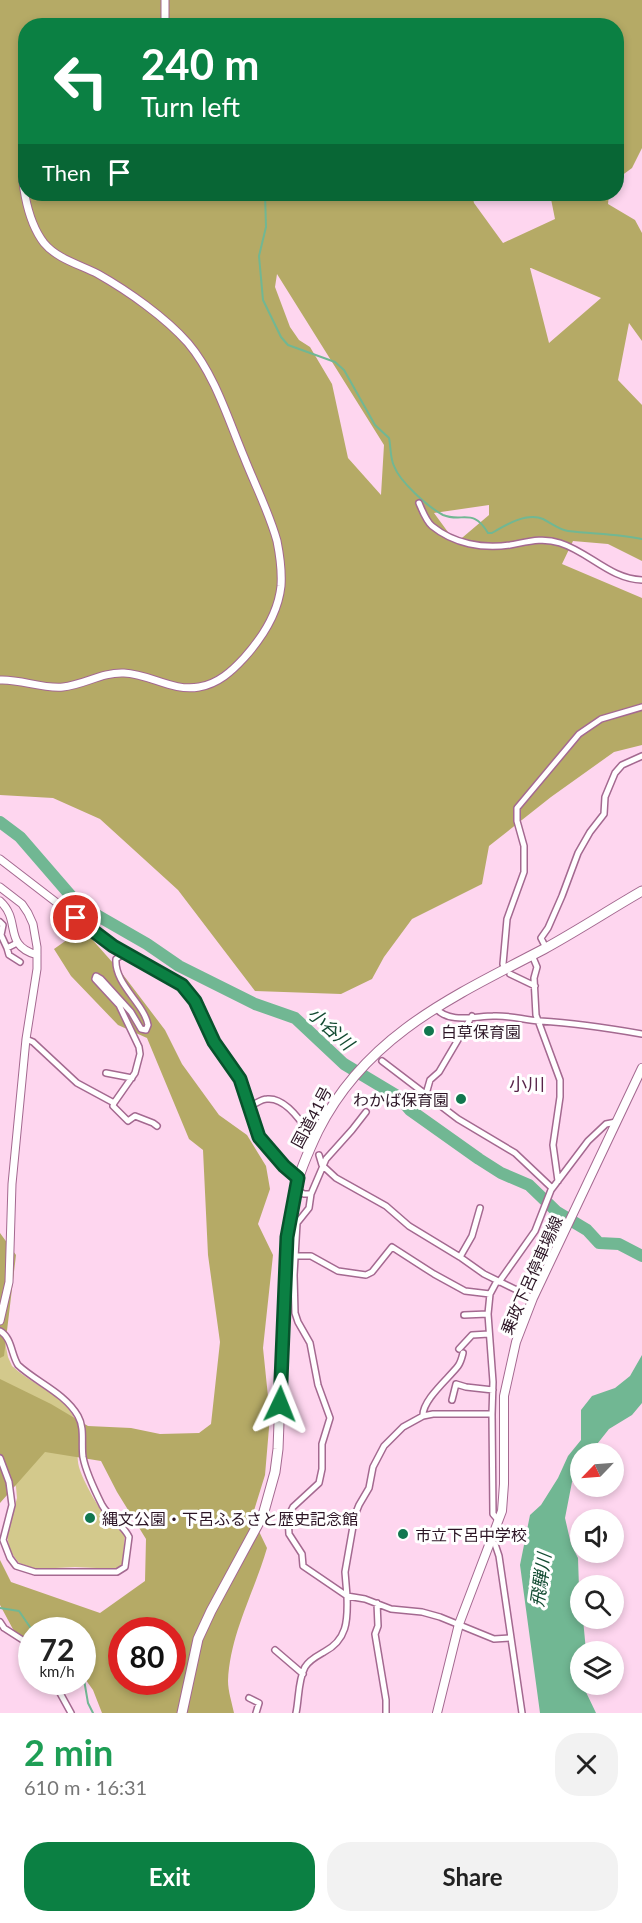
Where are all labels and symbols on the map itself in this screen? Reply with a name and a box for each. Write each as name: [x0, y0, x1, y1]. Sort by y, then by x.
pin: [50, 892, 101, 943]
water label: 小谷川: [304, 1002, 360, 1056]
place label: 白草保育園: [441, 1022, 521, 1041]
marker: 白草保育園: [422, 1024, 436, 1038]
district label: 小川: [509, 1073, 545, 1095]
street label: 国道41号: [287, 1083, 335, 1151]
place label: わかば保育園: [353, 1090, 449, 1109]
marker: わかば保育園: [454, 1092, 468, 1106]
street label: 乗政下呂停車場線: [496, 1213, 566, 1337]
position arrow: [248, 1372, 312, 1436]
north arrow: [570, 1443, 624, 1497]
place label: 縄文公園・下呂ふるさと歴史記念館: [102, 1509, 358, 1528]
marker: 縄文公園・下呂ふるさと歴史記念館: [83, 1511, 97, 1525]
place label: 市立下呂中学校: [415, 1525, 527, 1544]
marker: 市立下呂中学校: [396, 1527, 410, 1541]
water label: 飛騨川: [525, 1550, 555, 1608]
speed limit sign: 80: [108, 1617, 186, 1695]

